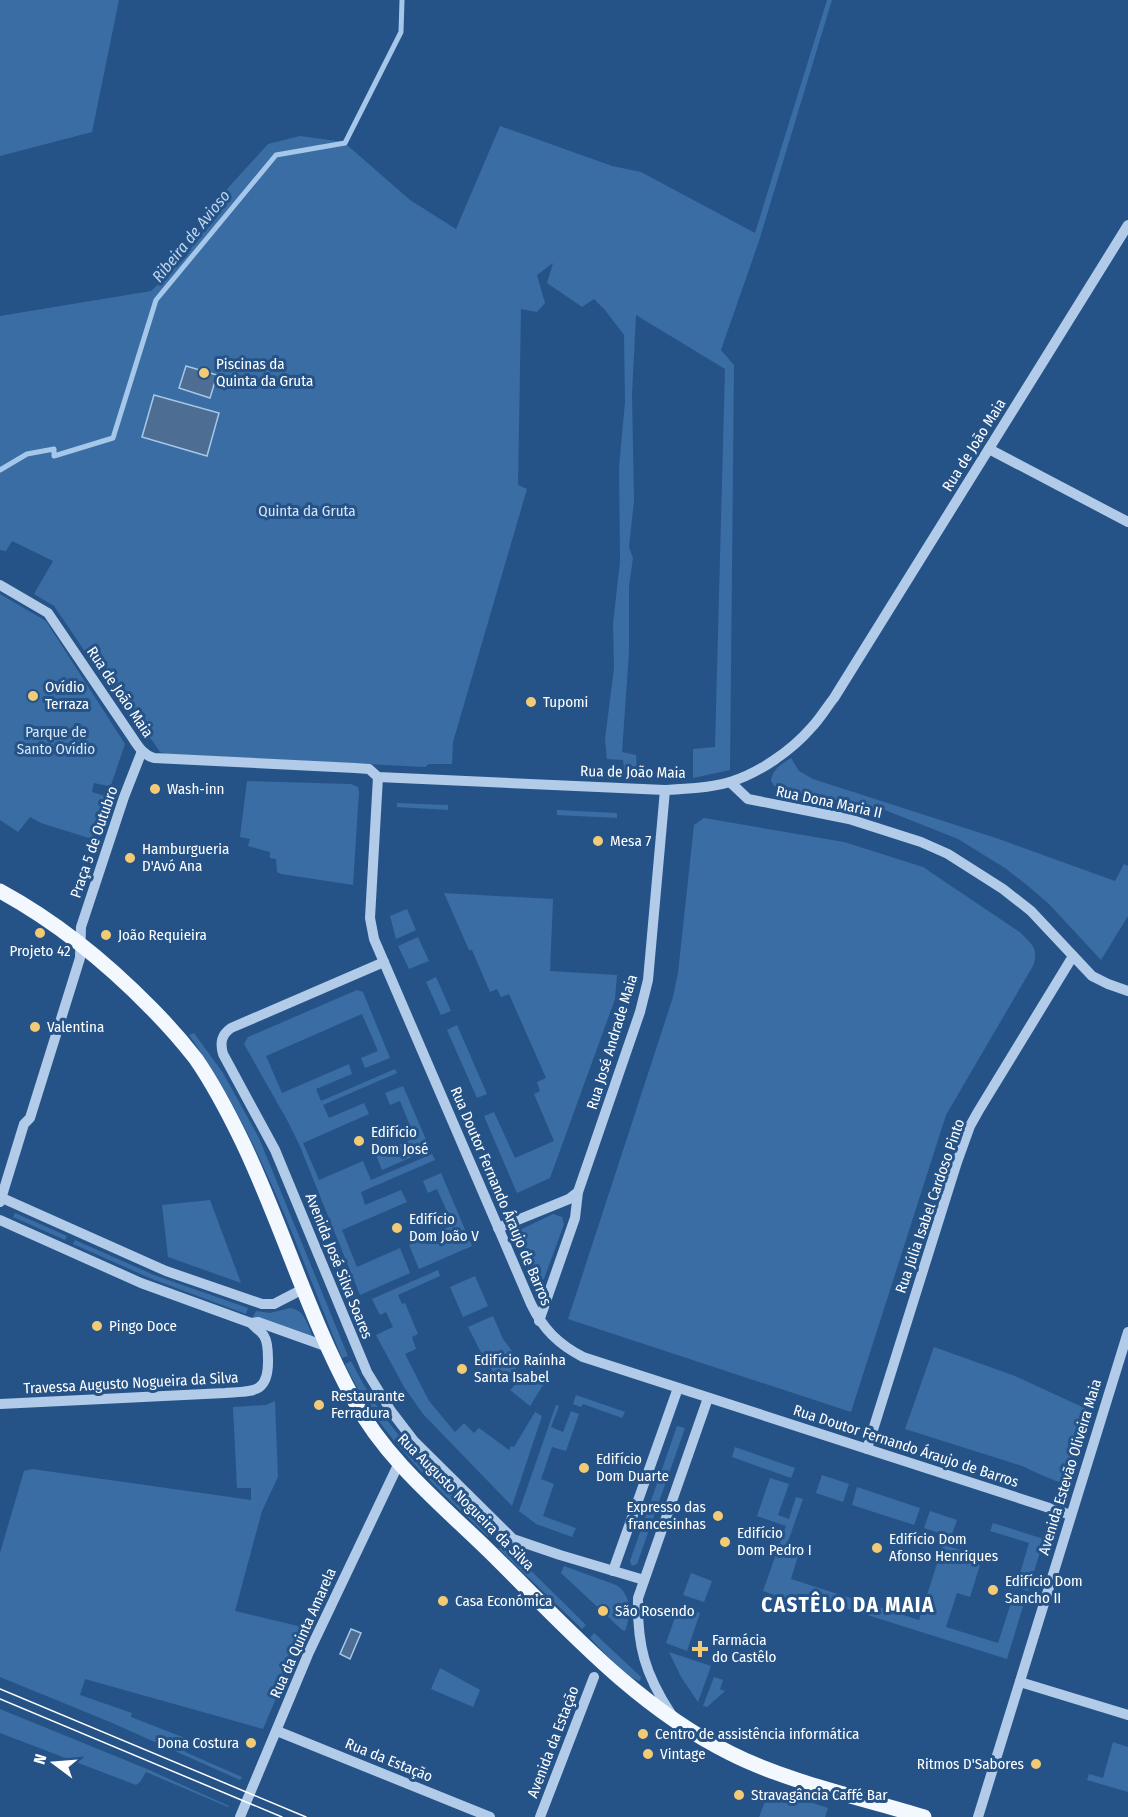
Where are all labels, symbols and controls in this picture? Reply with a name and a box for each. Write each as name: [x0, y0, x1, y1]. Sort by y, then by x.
water label: Ribeira de Avioso: [148, 186, 234, 286]
place label: Piscinas da Quinta da Gruta: [216, 355, 313, 390]
marker: Piscinas da Quinta da Gruta: [197, 366, 211, 380]
street label: Rua de João Maia: [938, 395, 1010, 495]
park label: Quinta da Gruta: [258, 502, 356, 520]
street label: Rua de João Maia: [83, 643, 157, 741]
place label: Ovídio Terraza: [45, 678, 89, 713]
marker: Ovídio Terraza: [26, 689, 40, 703]
place label: Tupomi: [543, 693, 588, 711]
marker: Tupomi: [524, 695, 538, 709]
park label: Parque de Santo Ovídio: [17, 723, 95, 758]
street label: Rua de João Maia: [580, 762, 686, 782]
place label: Wash-inn: [167, 780, 224, 798]
marker: Wash-inn: [148, 782, 162, 796]
street label: Rua Dona Maria II: [774, 782, 884, 822]
street label: Praça 5 de Outubro: [66, 784, 122, 900]
place label: Mesa 7: [610, 832, 651, 850]
marker: Mesa 7: [591, 834, 605, 848]
place label: Hamburgueria D'Avó Ana: [142, 840, 229, 875]
marker: Hamburgueria D'Avó Ana: [123, 851, 137, 865]
marker: Projeto 42: [33, 926, 47, 940]
place label: João Requieira: [118, 926, 207, 944]
marker: João Requieira: [99, 928, 113, 942]
place label: Projeto 42: [9, 942, 71, 960]
street label: Rua José Andrade Maia: [583, 972, 641, 1112]
place label: Valentina: [47, 1018, 104, 1036]
marker: Valentina: [28, 1020, 42, 1034]
street label: Rua Doutor Fernando Áraujo de Barros: [447, 1084, 555, 1308]
street label: Rua Júlia Isabel Cardoso Pinto: [892, 1116, 968, 1296]
place label: Edifício Dom José: [371, 1123, 428, 1158]
marker: Edifício Dom José: [352, 1134, 366, 1148]
street label: Avenida José Silva Soares: [302, 1191, 376, 1341]
place label: Edifício Dom João V: [409, 1210, 479, 1245]
marker: Edifício Dom João V: [390, 1221, 404, 1235]
place label: Pingo Doce: [109, 1317, 177, 1335]
marker: Pingo Doce: [90, 1319, 104, 1333]
place label: Edifício Raínha Santa Isabel: [474, 1351, 566, 1386]
marker: Edifício Raínha Santa Isabel: [455, 1362, 469, 1376]
street label: Travessa Augusto Nogueira da Silva: [23, 1368, 239, 1398]
street label: Avenida Estevão Oliveira Maia: [1035, 1377, 1105, 1557]
place label: Restaurante Ferradura: [331, 1387, 405, 1422]
marker: Restaurante Ferradura: [312, 1398, 326, 1412]
street label: Rua Doutor Fernando Áraujo de Barros: [791, 1401, 1021, 1491]
street label: Rua Augusto Nogueira da Silva: [394, 1430, 538, 1574]
place label: Edifício Dom Duarte: [596, 1450, 669, 1485]
marker: Edifício Dom Duarte: [577, 1461, 591, 1475]
place label: Expresso das francesinhas: [626, 1498, 706, 1533]
marker: Expresso das francesinhas: [711, 1509, 725, 1523]
place label: Edifício Dom Pedro I: [737, 1524, 812, 1559]
place label: Edifício Dom Afonso Henriques: [889, 1530, 998, 1565]
marker: Edifício Dom Pedro I: [718, 1535, 732, 1549]
marker: Edifício Dom Afonso Henriques: [870, 1541, 884, 1555]
street label: Rua da Quinta Amarela: [266, 1565, 340, 1701]
place label: Edifício Dom Sancho II: [1005, 1572, 1083, 1607]
marker: Edifício Dom Sancho II: [986, 1583, 1000, 1597]
district label: CASTÊLO DA MAIA: [761, 1591, 935, 1618]
place label: Casa Económica: [455, 1592, 552, 1610]
marker: Casa Económica: [436, 1594, 450, 1608]
place label: São Rosendo: [615, 1602, 695, 1620]
marker: São Rosendo: [596, 1604, 610, 1618]
place label: Farmácia do Castêlo: [712, 1631, 777, 1666]
marker: Farmácia do Castêlo: [693, 1642, 707, 1656]
street label: Avenida da Estação: [523, 1683, 583, 1801]
place label: Centro de assistência informática: [655, 1725, 859, 1743]
marker: Centro de assistência informática: [636, 1727, 650, 1741]
north arrow: [24, 1733, 84, 1793]
place label: Dona Costura: [157, 1734, 239, 1752]
street label: Rua da Estação: [343, 1734, 436, 1786]
marker: Dona Costura: [244, 1736, 258, 1750]
place label: Vintage: [660, 1745, 706, 1763]
marker: Vintage: [641, 1747, 655, 1761]
text: N: [30, 1752, 51, 1766]
place label: Ritmos D'Sabores: [917, 1755, 1024, 1773]
marker: Ritmos D'Sabores: [1029, 1757, 1043, 1771]
place label: Stravagância Caffé Bar: [751, 1786, 888, 1804]
marker: Stravagância Caffé Bar: [732, 1788, 746, 1802]

